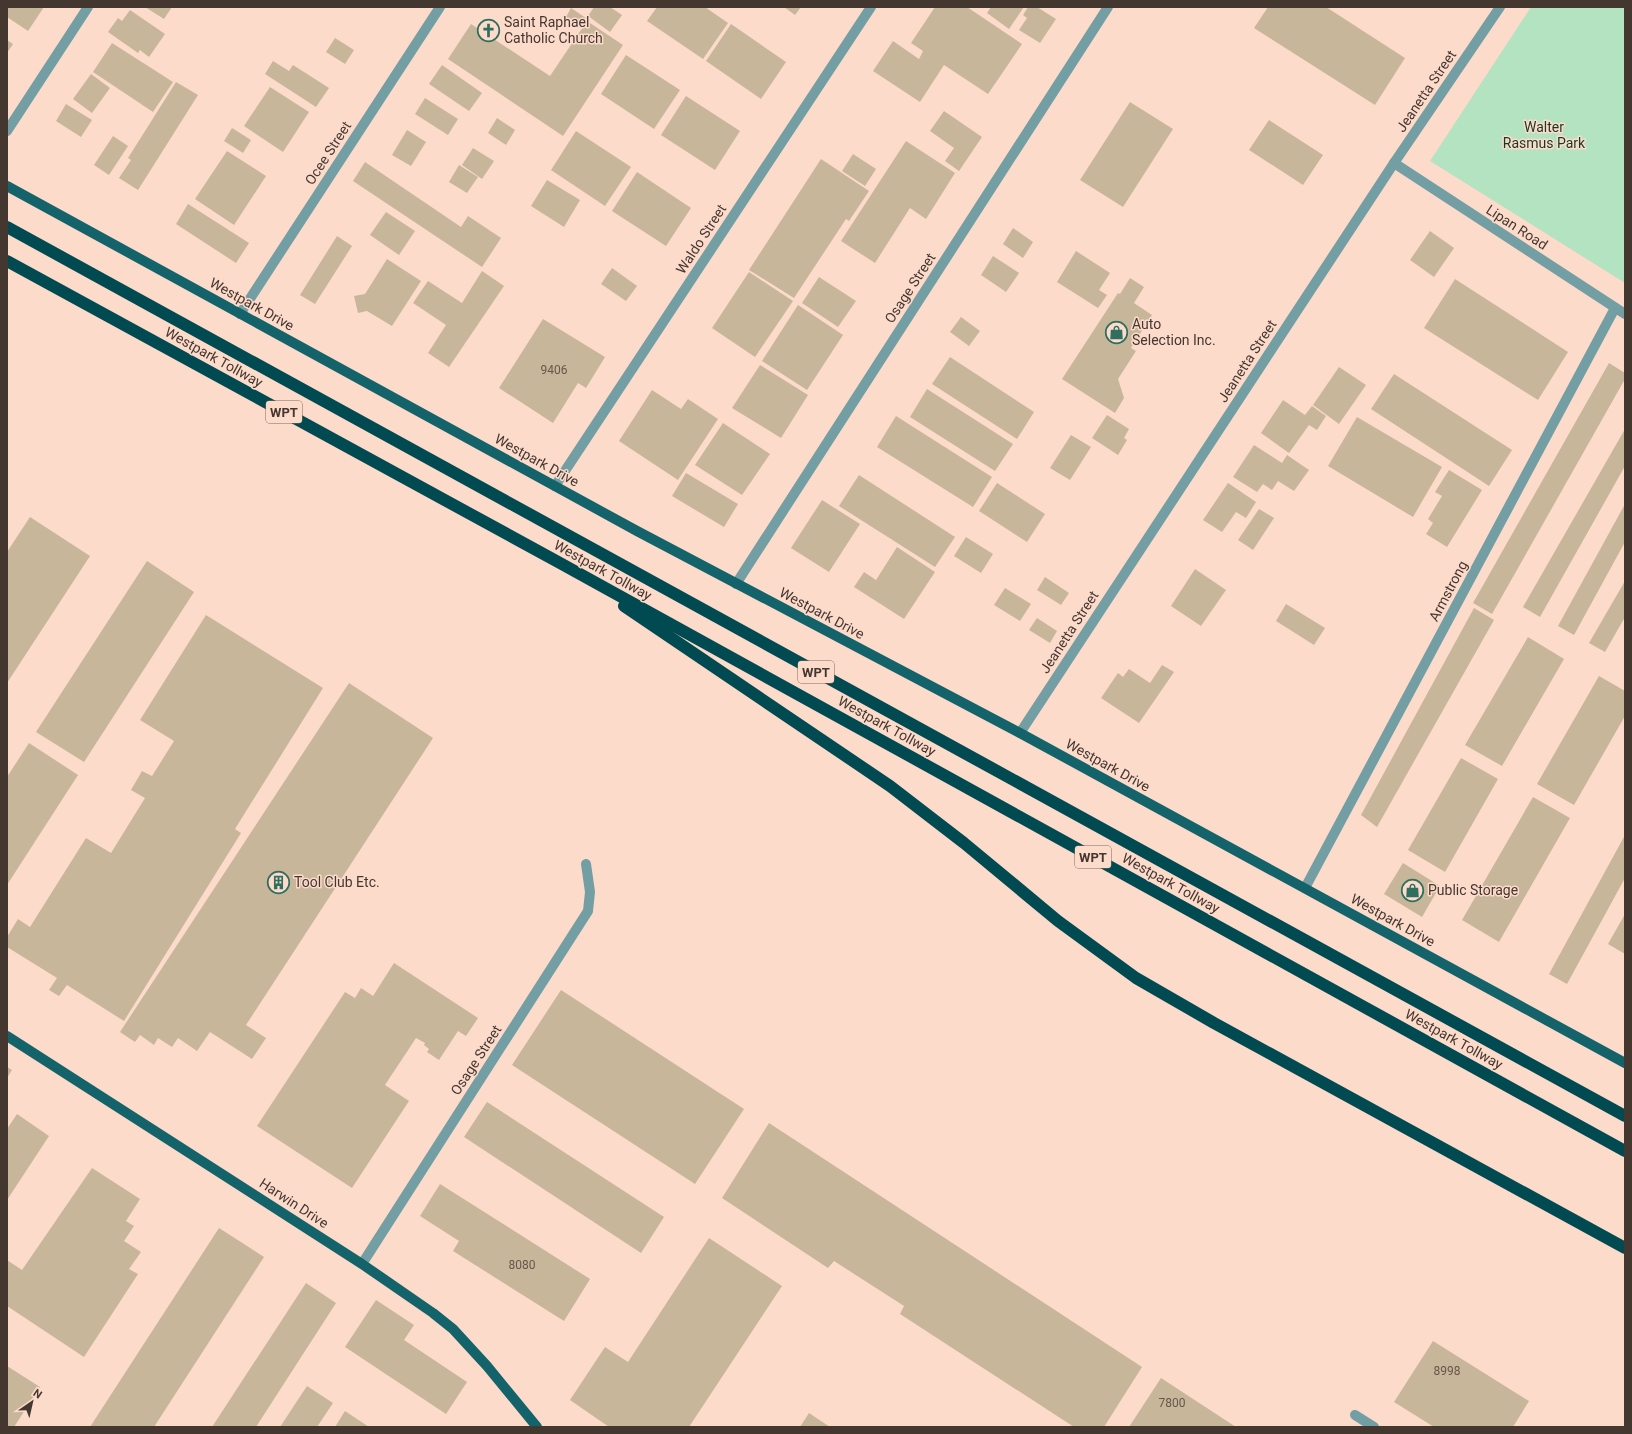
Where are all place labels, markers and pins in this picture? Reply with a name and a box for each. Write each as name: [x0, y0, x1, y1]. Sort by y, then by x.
place label: Saint Raphael Catholic Church: [504, 14, 603, 46]
church icon: Saint Raphael Catholic Church: [475, 17, 501, 43]
place label: Auto Selection Inc.: [1132, 316, 1216, 348]
shop icon: Auto Selection Inc.: [1104, 319, 1130, 345]
building icon: Tool Club Etc.: [266, 869, 292, 895]
place label: Tool Club Etc.: [294, 874, 380, 890]
shop icon: Public Storage: [1399, 877, 1425, 903]
place label: Public Storage: [1428, 882, 1518, 898]

